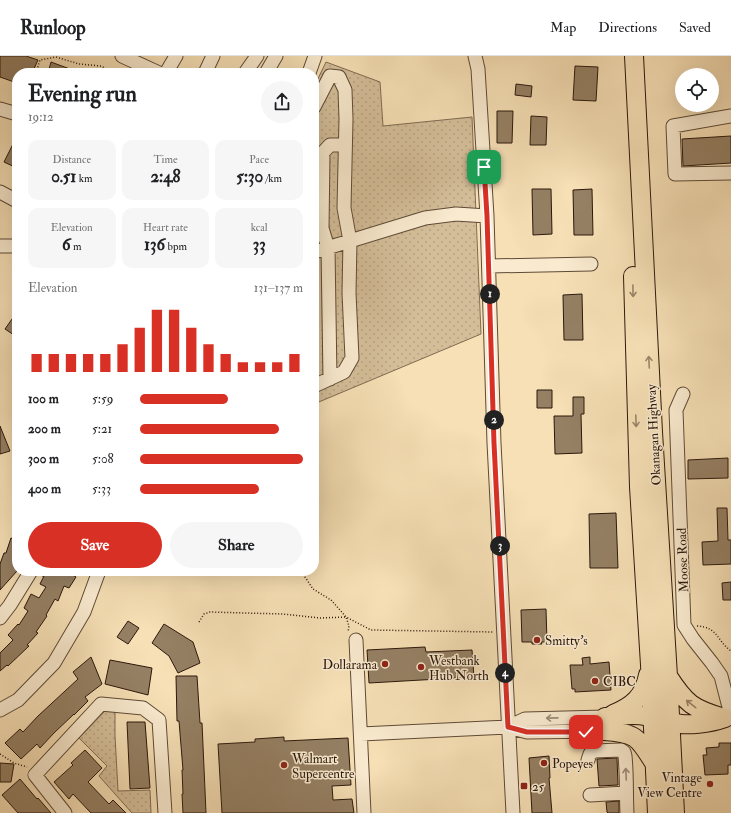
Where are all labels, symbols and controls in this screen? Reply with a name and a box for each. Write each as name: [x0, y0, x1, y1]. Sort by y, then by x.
text: Runloop: [20, 16, 86, 40]
text: Map: [550, 19, 576, 36]
text: Directions: [598, 19, 657, 36]
text: Saved: [679, 19, 711, 36]
map controls: [675, 68, 719, 112]
button: locate: [675, 68, 719, 112]
text: Evening run: [28, 80, 137, 108]
button: share: [261, 81, 303, 123]
text: 19:12: [28, 109, 54, 125]
pin: [467, 150, 501, 184]
text: Distance: [53, 153, 91, 166]
text: Time: [153, 153, 178, 166]
text: Pace: [249, 153, 269, 166]
icon: arrive: [473, 156, 495, 178]
text: 0.51: [51, 166, 76, 187]
text: 2:48: [151, 166, 180, 187]
text: 5:30: [236, 166, 263, 187]
text: km: [76, 172, 93, 185]
text: /km: [263, 172, 282, 185]
text: Elevation: [51, 221, 93, 234]
text: Heart rate: [143, 221, 188, 234]
text: kcal: [251, 221, 268, 234]
text: 6: [62, 234, 71, 255]
text: 136: [144, 234, 165, 255]
text: 33: [253, 234, 266, 255]
text: m: [71, 240, 82, 253]
text: bpm: [165, 240, 187, 253]
text: Elevation: [28, 280, 78, 296]
text: 131–137 m: [254, 280, 303, 296]
pin: 1: [480, 284, 500, 304]
one-way arrow: [629, 284, 637, 297]
text: 1: [488, 287, 492, 300]
one-way arrow: [646, 356, 653, 369]
street label: Okanagan Highway: [643, 384, 666, 486]
text: 100 m: [28, 391, 59, 407]
text: 5:59: [92, 391, 113, 407]
pin: 2: [484, 410, 504, 430]
text: 2: [491, 413, 497, 426]
one-way arrow: [632, 414, 640, 427]
text: 200 m: [28, 421, 61, 437]
text: 5:21: [92, 421, 112, 437]
text: 300 m: [28, 451, 59, 467]
text: 5:08: [92, 451, 114, 467]
text: 400 m: [28, 481, 61, 497]
text: 5:33: [92, 481, 111, 497]
button: Save: [28, 522, 162, 568]
button: Share: [170, 522, 303, 568]
street label: Moose Road: [674, 527, 692, 593]
pin: 3: [490, 536, 510, 556]
text: 3: [498, 539, 502, 552]
place label: Smitty's: [545, 633, 588, 650]
marker: Smitty's: [532, 635, 542, 645]
place label: Westbank Hub North: [428, 653, 489, 684]
place label: Dollarama: [323, 657, 378, 673]
marker: Dollarama: [380, 659, 390, 669]
marker: Westbank Hub North: [416, 662, 426, 672]
pin: 4: [495, 663, 515, 683]
text: 4: [502, 666, 508, 679]
place label: CIBC: [603, 674, 636, 690]
marker: CIBC: [590, 676, 600, 686]
one-way arrow: [686, 700, 697, 708]
one-way arrow: [546, 715, 559, 722]
pin: [569, 715, 603, 749]
icon: check: [575, 721, 597, 743]
place label: Walmart Supercentre: [291, 751, 355, 783]
place label: Popeyes: [552, 756, 594, 773]
marker: Popeyes: [539, 758, 549, 768]
marker: Walmart Supercentre: [279, 760, 289, 770]
one-way arrow: [623, 768, 630, 781]
place label: Vintage View Centre: [637, 770, 703, 801]
place label: 25: [532, 779, 545, 795]
marker: Vintage View Centre: [705, 779, 715, 789]
marker: 25: [519, 781, 529, 791]

